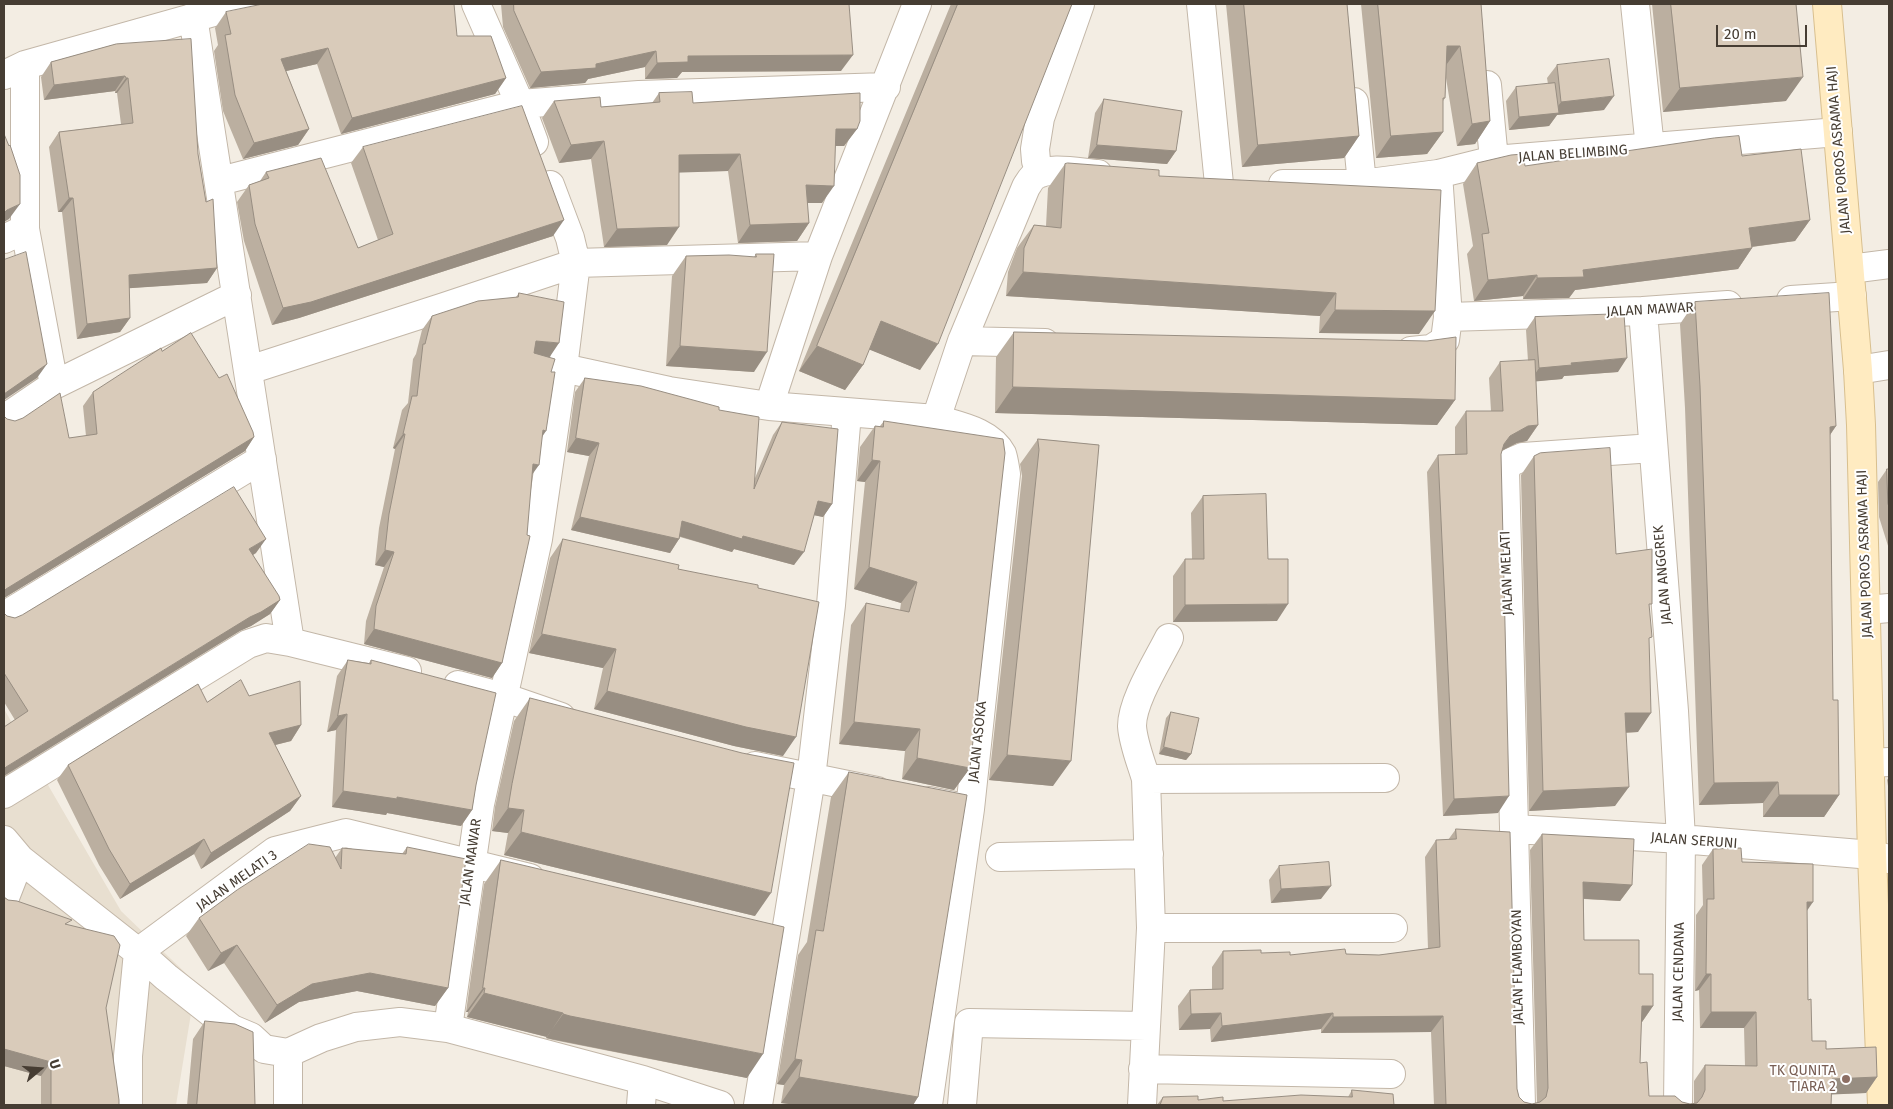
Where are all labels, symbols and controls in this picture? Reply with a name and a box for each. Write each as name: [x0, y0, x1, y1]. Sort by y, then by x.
scale bar: [1718, 15, 1809, 47]
text: 20 m: [1724, 25, 1757, 43]
street label: JALAN POROS ASRAMA HAJI: [1823, 65, 1855, 235]
street label: JALAN BELIMBING: [1518, 142, 1628, 166]
street label: JALAN MAWAR: [1606, 299, 1694, 321]
street label: JALAN POROS ASRAMA HAJI: [1854, 470, 1876, 638]
street label: JALAN ANGGREK: [1650, 524, 1676, 626]
street label: JALAN MELATI: [1497, 530, 1517, 616]
street label: JALAN ASOKA: [965, 700, 991, 784]
street label: JALAN MAWAR: [457, 817, 485, 907]
street label: JALAN SERUNI: [1650, 830, 1738, 852]
street label: JALAN MELATI 3: [193, 847, 281, 915]
street label: JALAN FLAMBOYAN: [1509, 909, 1527, 1025]
street label: JALAN CENDANA: [1670, 922, 1688, 1022]
north arrow: [15, 1044, 65, 1094]
text: U: [45, 1057, 64, 1071]
place label: TK QUNITA TIARA 2: [1770, 1063, 1836, 1096]
marker: TK QUNITA TIARA 2: [1840, 1073, 1852, 1085]

